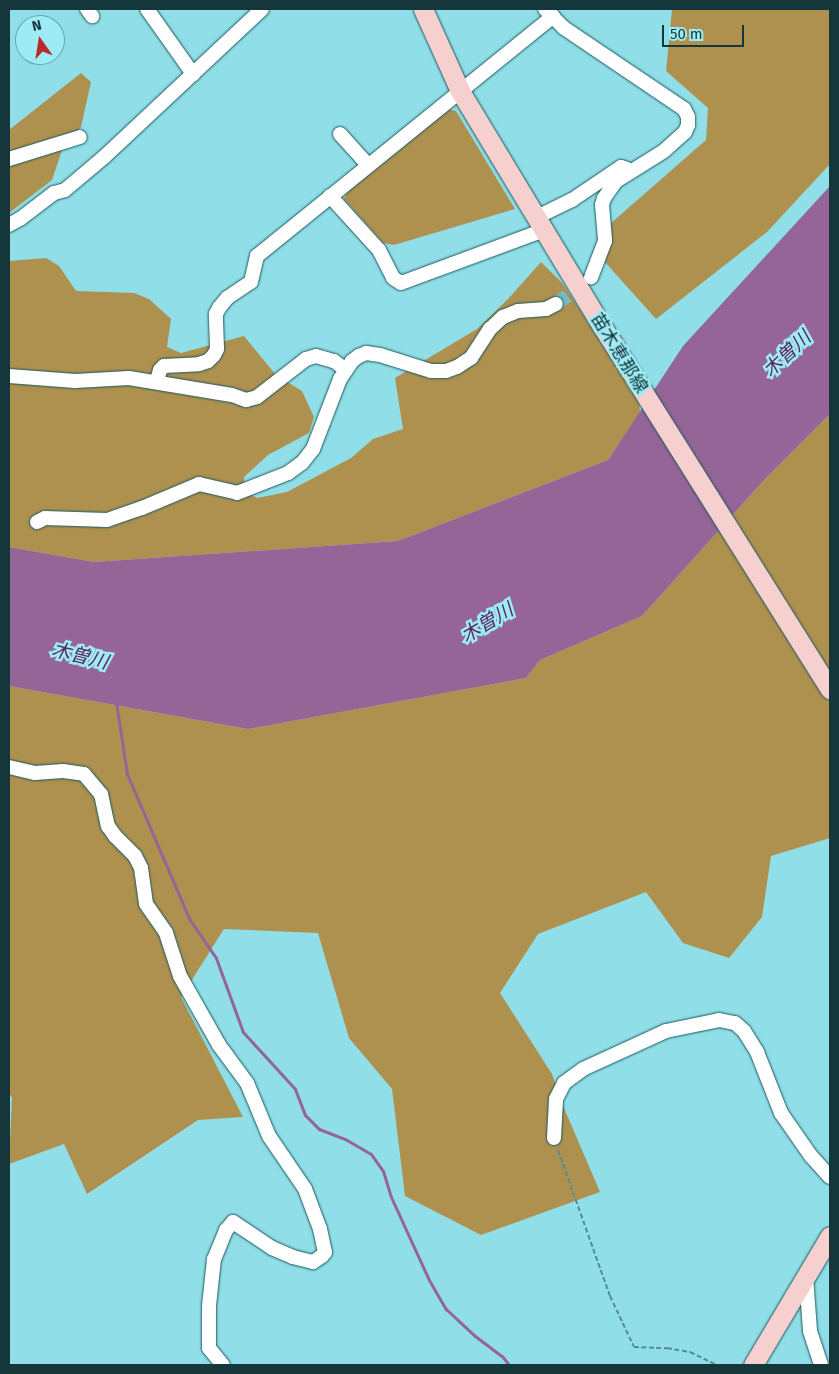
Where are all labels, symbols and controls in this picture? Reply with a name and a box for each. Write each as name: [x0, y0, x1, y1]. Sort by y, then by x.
north arrow: [15, 15, 65, 65]
scale bar: [664, 15, 746, 47]
text: N: [30, 17, 43, 35]
text: 50 m: [670, 25, 703, 43]
street label: 苗木恵那線: [586, 309, 652, 397]
water label: 木曽川: [758, 326, 816, 382]
water label: 木曽川: [457, 599, 517, 647]
water label: 木曽川: [50, 638, 110, 674]

